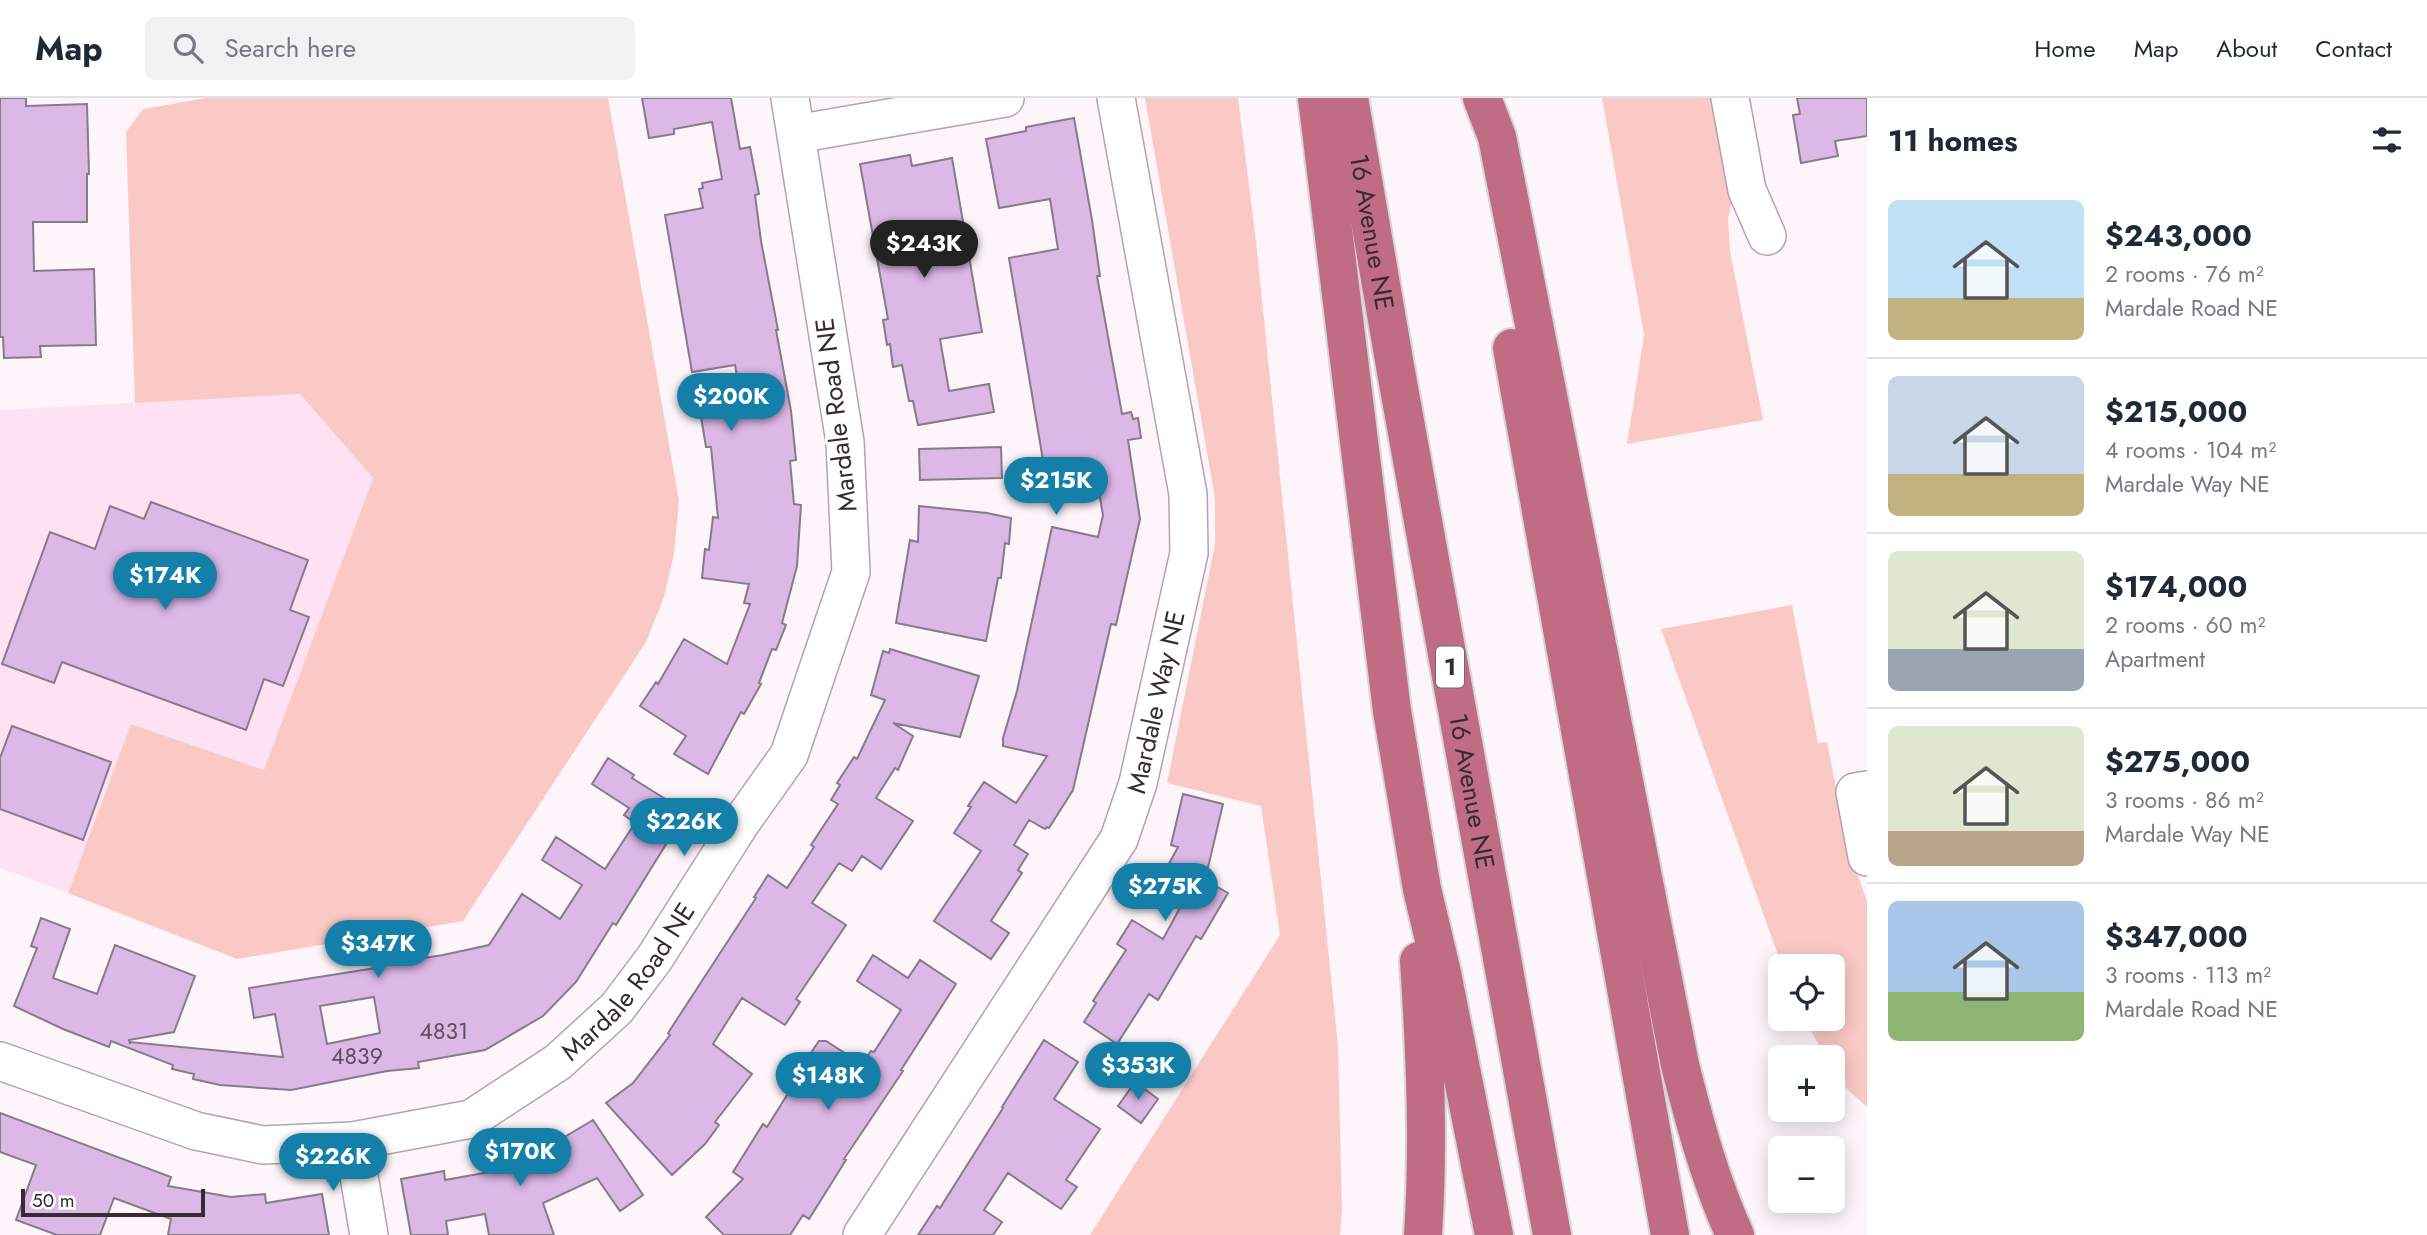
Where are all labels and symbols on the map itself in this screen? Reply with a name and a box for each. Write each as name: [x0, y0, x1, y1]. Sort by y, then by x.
street label: 16 Avenue NE: [1340, 151, 1404, 313]
pin: $243K: [875, 220, 973, 280]
street label: Mardale Road NE: [805, 316, 867, 514]
pin: $200K: [682, 374, 780, 433]
pin: $215K: [1007, 458, 1105, 517]
pin: $174K: [116, 552, 214, 612]
street label: Mardale Way NE: [1117, 607, 1195, 797]
road number: 1: [1436, 646, 1464, 688]
street label: 16 Avenue NE: [1439, 710, 1505, 872]
pin: $226K: [635, 798, 733, 858]
pin: $275K: [1116, 864, 1214, 923]
street label: Mardale Road NE: [552, 895, 704, 1070]
pin: $347K: [329, 920, 427, 980]
house number: 4831: [420, 1014, 468, 1048]
house number: 4839: [331, 1039, 383, 1073]
pin: $353K: [1089, 1042, 1187, 1102]
pin: $148K: [779, 1052, 877, 1112]
pin: $170K: [471, 1128, 569, 1188]
pin: $226K: [284, 1134, 382, 1193]
scale bar: [21, 1186, 205, 1218]

